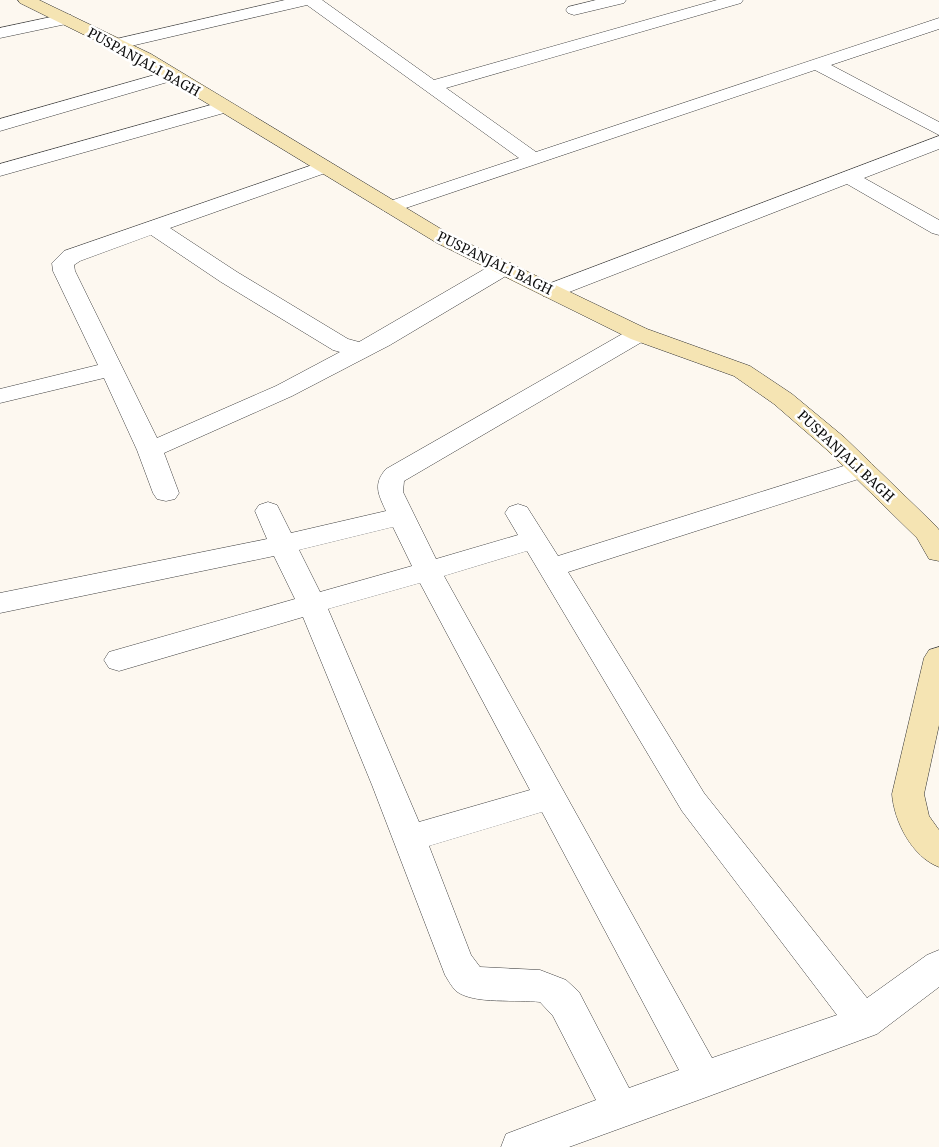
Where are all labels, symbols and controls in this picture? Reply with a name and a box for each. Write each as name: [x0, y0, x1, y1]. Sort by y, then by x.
street label: PUSPANJALI BAGH: [84, 23, 204, 101]
street label: PUSPANJALI BAGH: [434, 226, 556, 299]
street label: PUSPANJALI BAGH: [794, 406, 899, 506]

